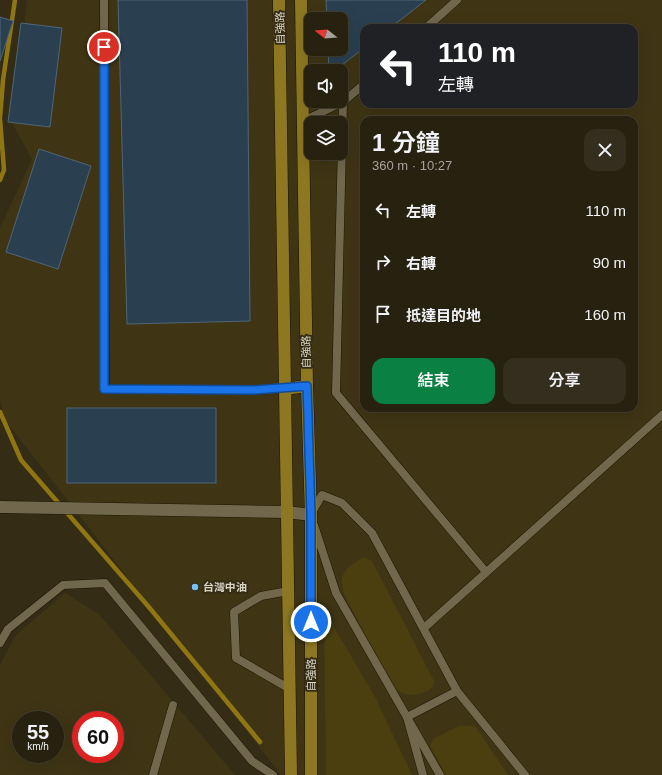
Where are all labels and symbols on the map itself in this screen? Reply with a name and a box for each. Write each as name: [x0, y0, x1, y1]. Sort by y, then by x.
street label: 自強路: [274, 11, 286, 45]
north arrow: [304, 12, 348, 56]
pin: [87, 30, 121, 64]
street label: 自強路: [300, 335, 312, 369]
place label: 台灣中油: [203, 581, 247, 593]
marker: 台灣中油: [190, 582, 200, 592]
position arrow: [290, 601, 332, 643]
street label: 自強路: [305, 659, 317, 692]
speed limit sign: 60: [72, 711, 124, 763]

